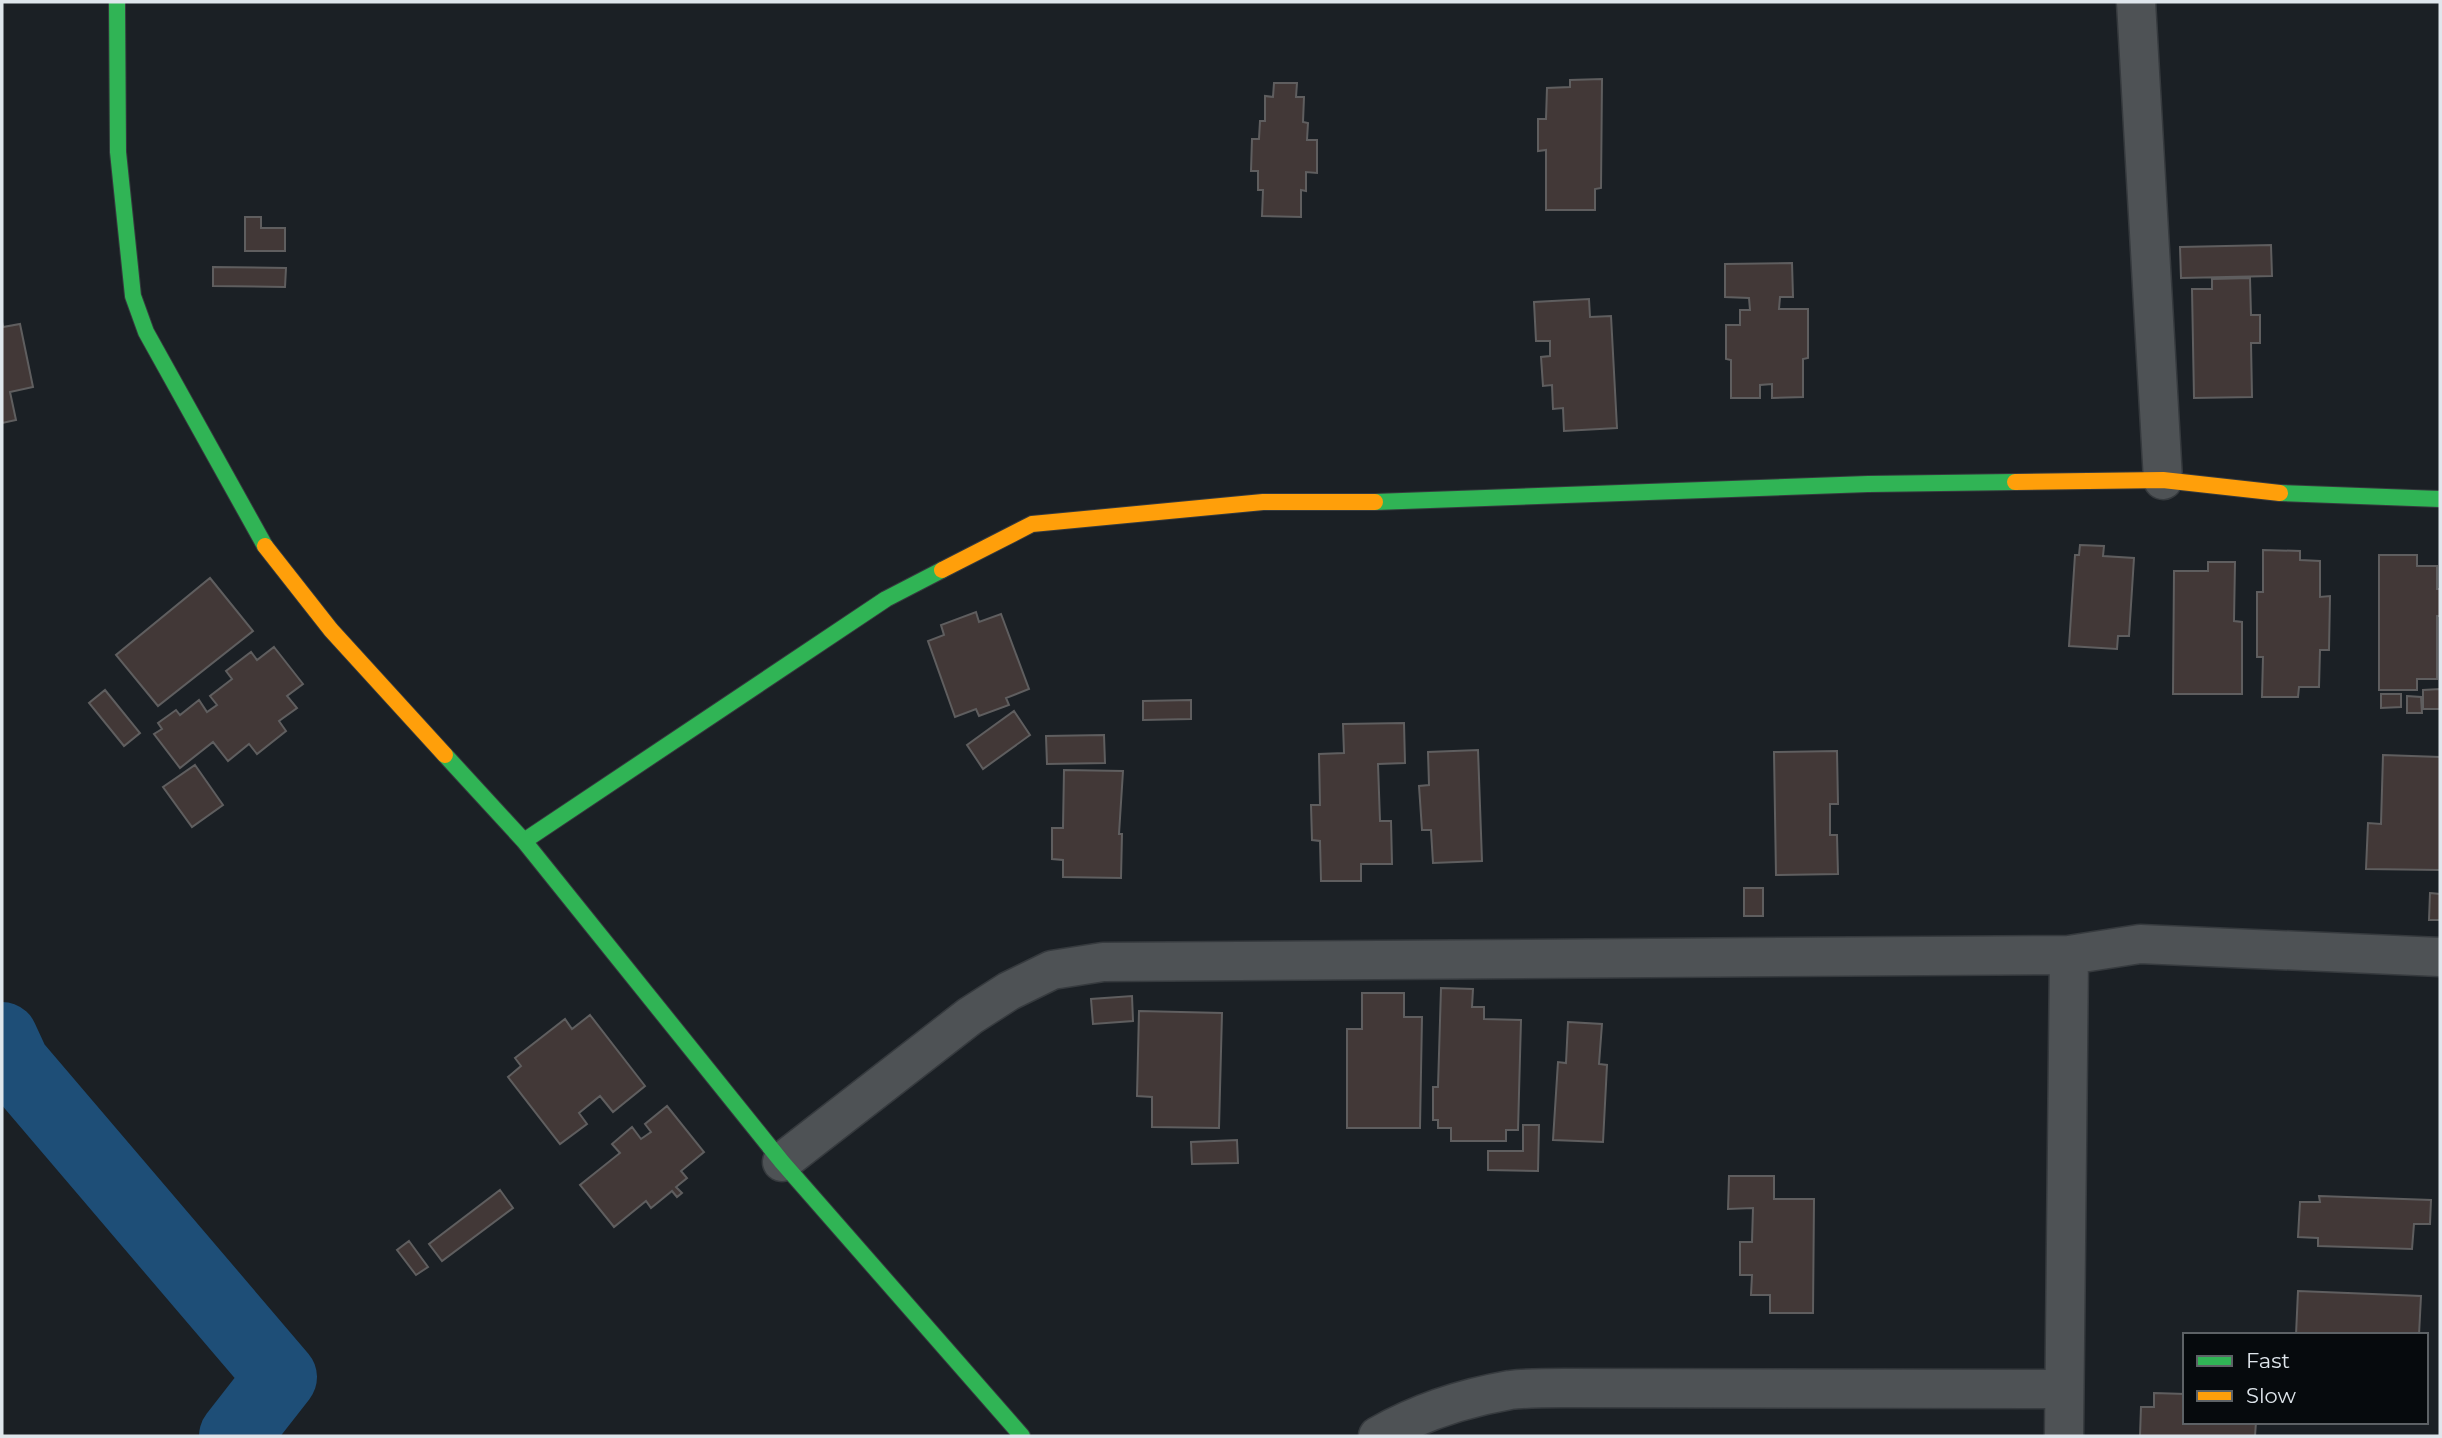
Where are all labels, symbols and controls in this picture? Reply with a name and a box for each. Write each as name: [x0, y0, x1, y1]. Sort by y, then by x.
legend: [2183, 1333, 2428, 1424]
text: Fast: [2246, 1348, 2290, 1373]
text: Slow: [2246, 1383, 2296, 1408]

